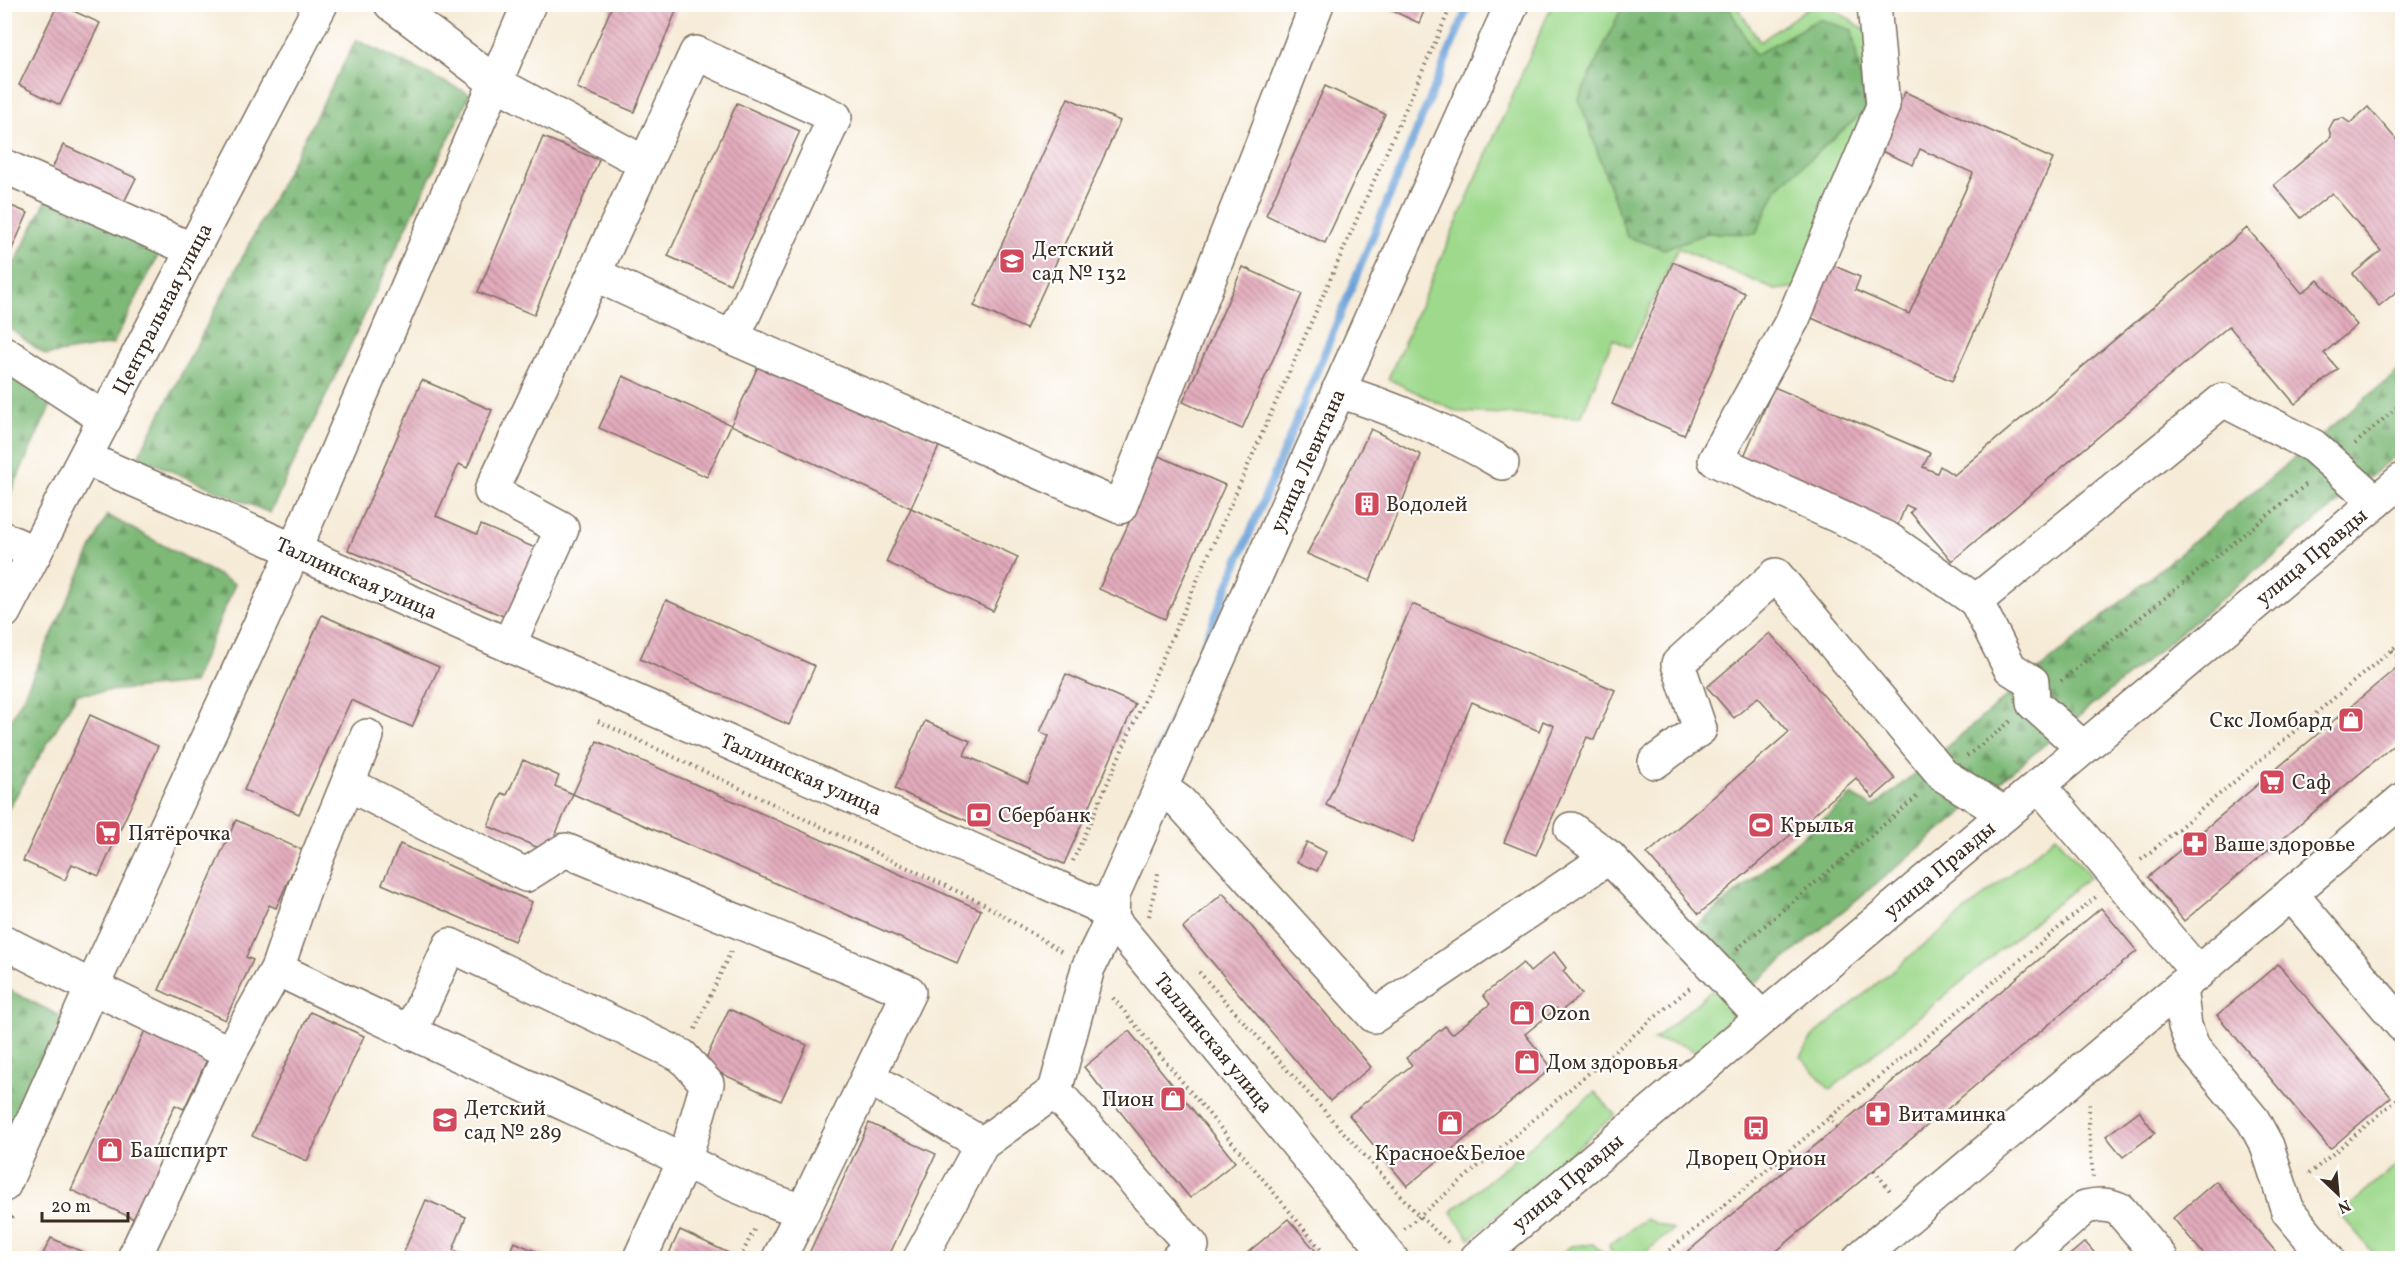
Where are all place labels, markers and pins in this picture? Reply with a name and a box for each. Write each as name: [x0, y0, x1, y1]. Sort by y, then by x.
place label: Детский сад № 132: [1032, 236, 1127, 289]
school or university icon: Детский сад № 132: [997, 246, 1027, 276]
building icon: Водолей: [1352, 489, 1382, 519]
place label: Водолей: [1386, 491, 1468, 520]
shop icon: Скс Ломбард: [2336, 705, 2366, 735]
place label: Скс Ломбард: [2210, 707, 2332, 736]
supermarket icon: Саф: [2257, 767, 2287, 797]
place label: Саф: [2292, 769, 2331, 798]
bank icon: Сбербанк: [964, 800, 994, 830]
place label: Сбербанк: [998, 802, 1090, 831]
sports icon: Крылья: [1746, 810, 1776, 840]
place label: Крылья: [1780, 812, 1854, 841]
supermarket icon: Пятёрочка: [93, 818, 123, 848]
place label: Пятёрочка: [128, 820, 231, 849]
pharmacy icon: Ваше здоровье: [2180, 829, 2210, 859]
place label: Ваше здоровье: [2214, 831, 2355, 860]
shop icon: Ozon: [1507, 998, 1537, 1028]
place label: Ozon: [1541, 1000, 1591, 1029]
shop icon: Дом здоровья: [1512, 1047, 1542, 1077]
place label: Дом здоровья: [1546, 1049, 1678, 1078]
shop icon: Пион: [1158, 1084, 1188, 1114]
place label: Пион: [1102, 1086, 1154, 1115]
place label: Детский сад № 289: [464, 1095, 562, 1148]
pharmacy icon: Витаминка: [1863, 1099, 1893, 1129]
place label: Витаминка: [1898, 1101, 2006, 1130]
school or university icon: Детский сад № 289: [430, 1105, 460, 1135]
shop icon: Красное&Белое: [1435, 1108, 1465, 1138]
bus stop icon: Дворец Орион: [1741, 1113, 1771, 1143]
shop icon: Башспирт: [95, 1135, 125, 1165]
place label: Башспирт: [130, 1137, 228, 1166]
place label: Красное&Белое: [1374, 1140, 1526, 1169]
place label: Дворец Орион: [1686, 1145, 1826, 1174]

